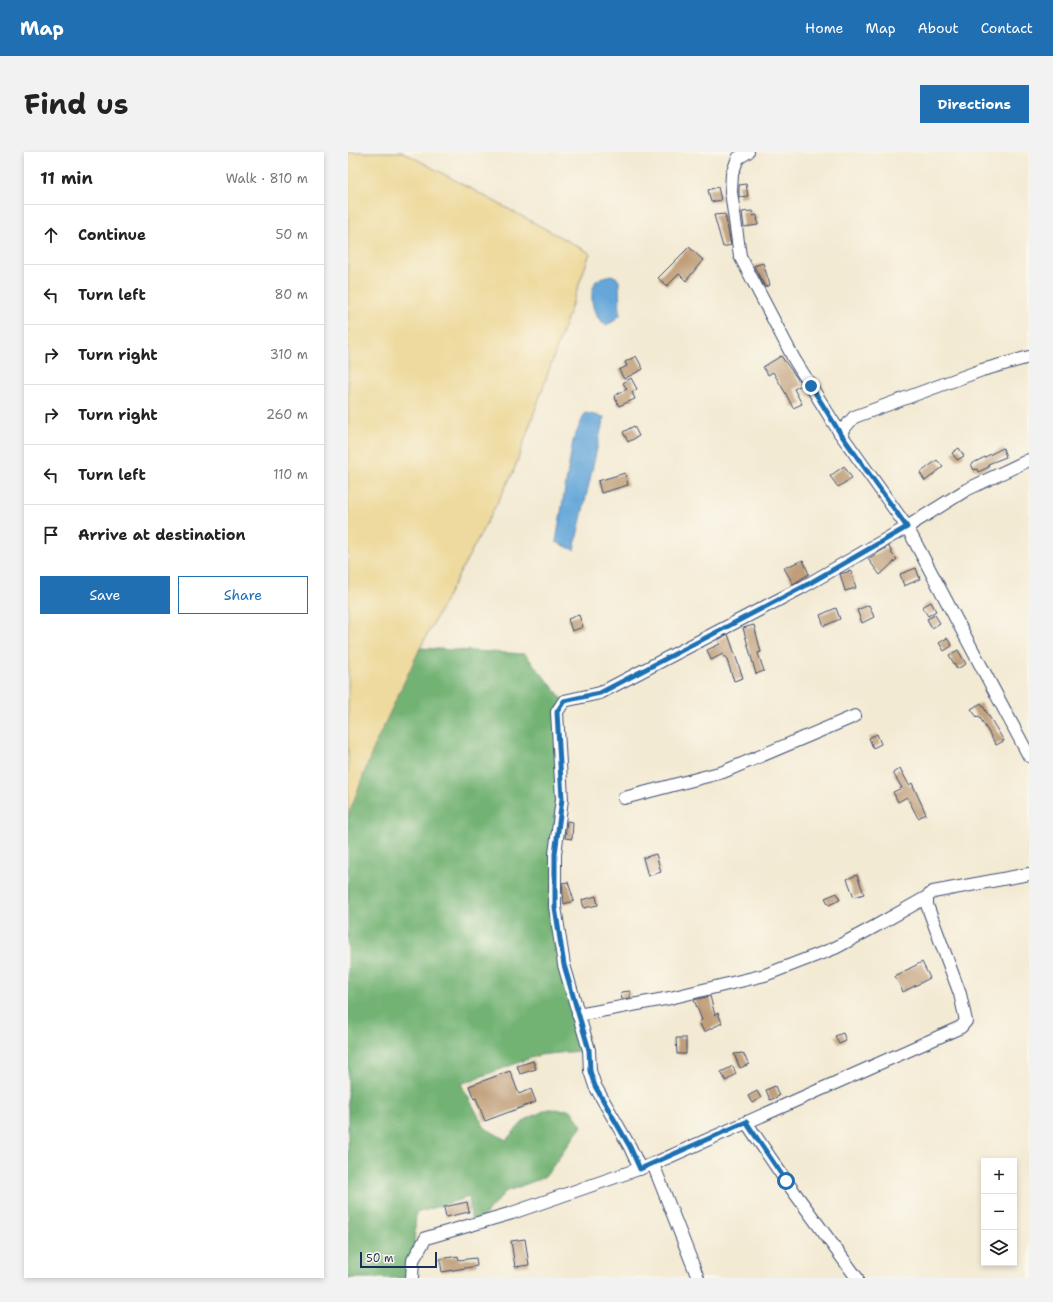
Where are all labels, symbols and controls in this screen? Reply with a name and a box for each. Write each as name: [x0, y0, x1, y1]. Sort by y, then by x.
text: Map: [20, 16, 64, 41]
text: Home: [805, 19, 844, 37]
text: Map: [866, 19, 896, 37]
text: About: [918, 19, 959, 37]
text: Contact: [981, 19, 1033, 37]
text: Find us: [24, 85, 129, 123]
button: Directions: [920, 85, 1029, 123]
text: 11 min: [40, 167, 93, 189]
text: Walk · 810 m: [226, 170, 308, 187]
icon: ahead: [40, 224, 62, 246]
text: Continue: [78, 225, 146, 245]
text: 50 m: [275, 226, 308, 243]
icon: left: [40, 284, 62, 306]
text: Turn left: [78, 285, 146, 305]
text: 80 m: [274, 286, 308, 303]
icon: right: [40, 344, 62, 366]
text: Turn right: [78, 345, 158, 365]
text: 310 m: [270, 346, 308, 363]
route end: [802, 377, 820, 395]
icon: right: [40, 404, 62, 426]
text: Turn right: [78, 405, 158, 425]
text: 260 m: [266, 406, 308, 423]
icon: left: [40, 464, 62, 486]
text: Turn left: [78, 465, 146, 485]
text: 110 m: [273, 466, 308, 483]
icon: arrive: [40, 524, 62, 546]
text: Arrive at destination: [78, 525, 246, 545]
button: Save: [40, 576, 170, 614]
button: Share: [178, 576, 308, 614]
map controls: [981, 1158, 1017, 1266]
button: +: [981, 1158, 1017, 1194]
route start: [777, 1172, 795, 1190]
button: −: [981, 1194, 1017, 1230]
button: layers: [981, 1230, 1017, 1266]
scale bar: [360, 1250, 437, 1269]
text: 50 m: [366, 1251, 394, 1266]

